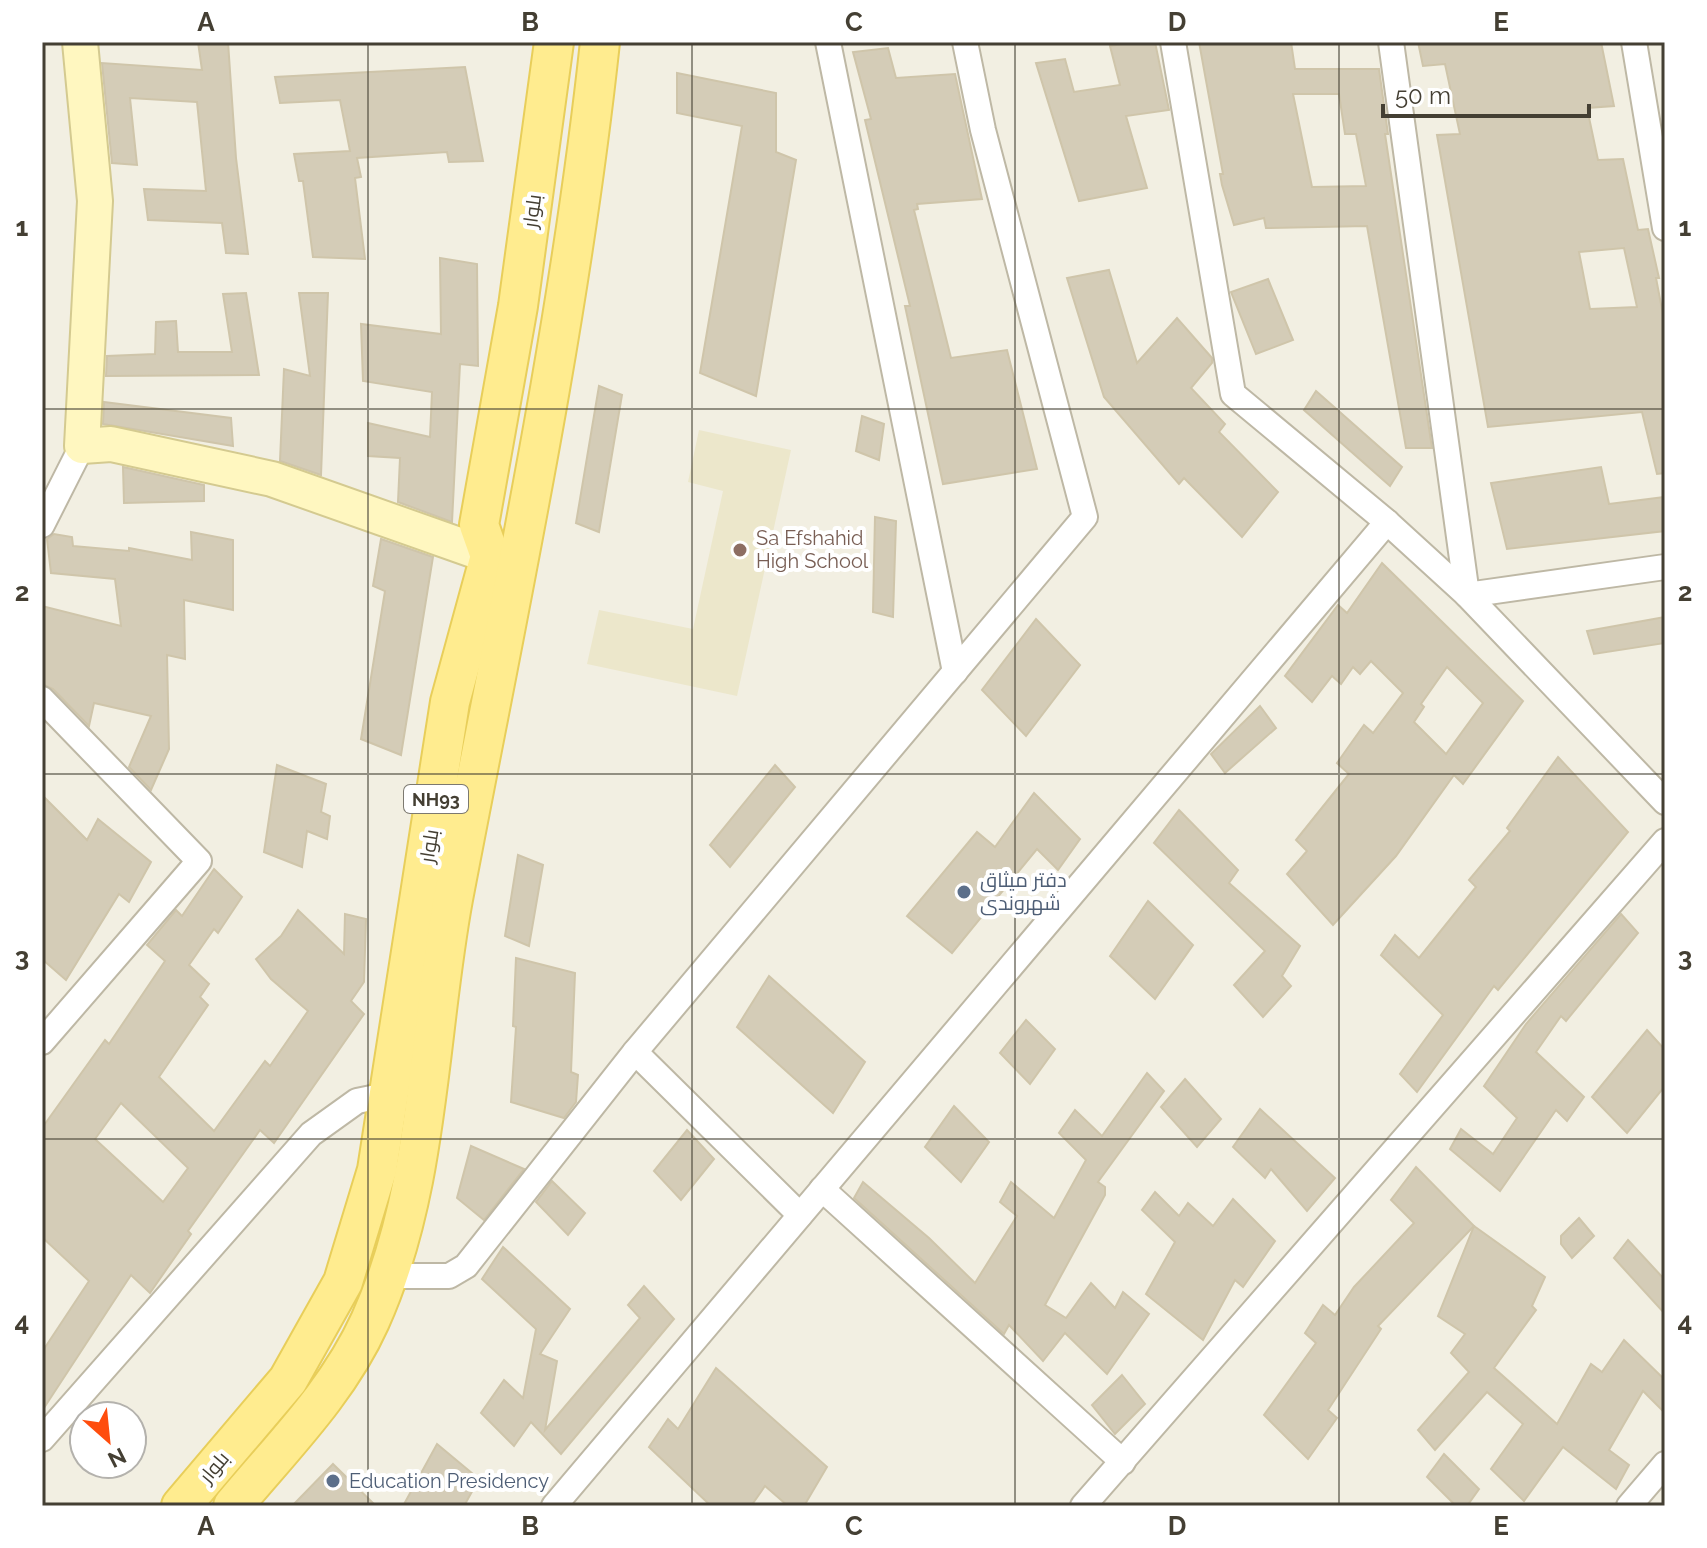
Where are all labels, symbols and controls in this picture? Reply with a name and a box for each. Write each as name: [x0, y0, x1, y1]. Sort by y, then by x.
text: A: [197, 7, 215, 37]
text: B: [521, 7, 539, 37]
text: C: [845, 7, 863, 37]
text: D: [1168, 7, 1186, 37]
text: E: [1493, 7, 1509, 37]
scale bar: [1383, 68, 1589, 118]
text: 50 m: [1395, 81, 1451, 110]
street label: بلوار: [518, 193, 546, 230]
text: 1: [16, 212, 29, 242]
text: 1: [1679, 212, 1692, 242]
place label: Sa Efshahid High School: [756, 526, 869, 573]
marker: Sa Efshahid High School: [731, 541, 749, 559]
text: 2: [15, 577, 29, 607]
text: 2: [1678, 577, 1692, 607]
road number: NH93: [404, 785, 468, 813]
street label: بلوار: [414, 827, 443, 866]
place label: دفتر میثاق شهروندی: [980, 868, 1067, 916]
marker: دفتر میثاق شهروندی: [955, 883, 973, 901]
text: 3: [15, 942, 29, 972]
text: 3: [1678, 942, 1692, 972]
text: 4: [15, 1307, 29, 1337]
text: 4: [1678, 1307, 1692, 1337]
north arrow: [68, 1400, 148, 1480]
text: N: [104, 1442, 130, 1473]
street label: بلوار: [193, 1446, 234, 1488]
place label: Education Presidency: [349, 1469, 549, 1493]
marker: Education Presidency: [324, 1472, 342, 1490]
text: A: [197, 1511, 215, 1541]
text: B: [521, 1511, 539, 1541]
text: C: [845, 1511, 863, 1541]
text: D: [1168, 1511, 1186, 1541]
text: E: [1493, 1511, 1509, 1541]

